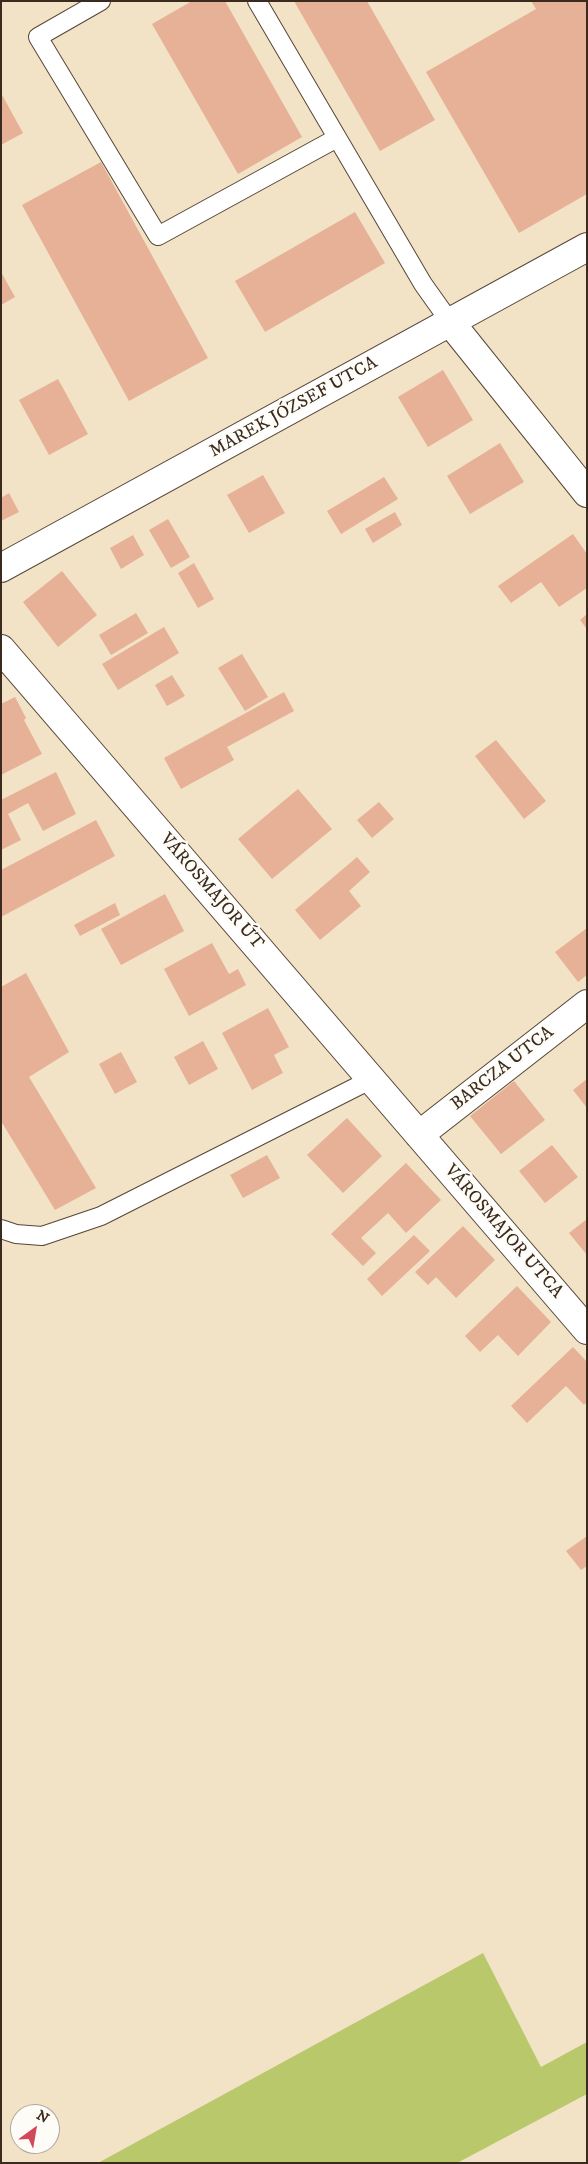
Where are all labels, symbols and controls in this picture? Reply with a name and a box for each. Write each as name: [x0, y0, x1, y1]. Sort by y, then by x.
street label: MAREK JÓZSEF UTCA: [206, 353, 382, 463]
street label: VÁROSMAJOR ÚT: [155, 830, 267, 954]
street label: BARCZA UTCA: [447, 1022, 559, 1116]
street label: VÁROSMAJOR UTCA: [439, 1161, 567, 1303]
north arrow: [10, 2104, 60, 2154]
text: N: [33, 2106, 52, 2128]

